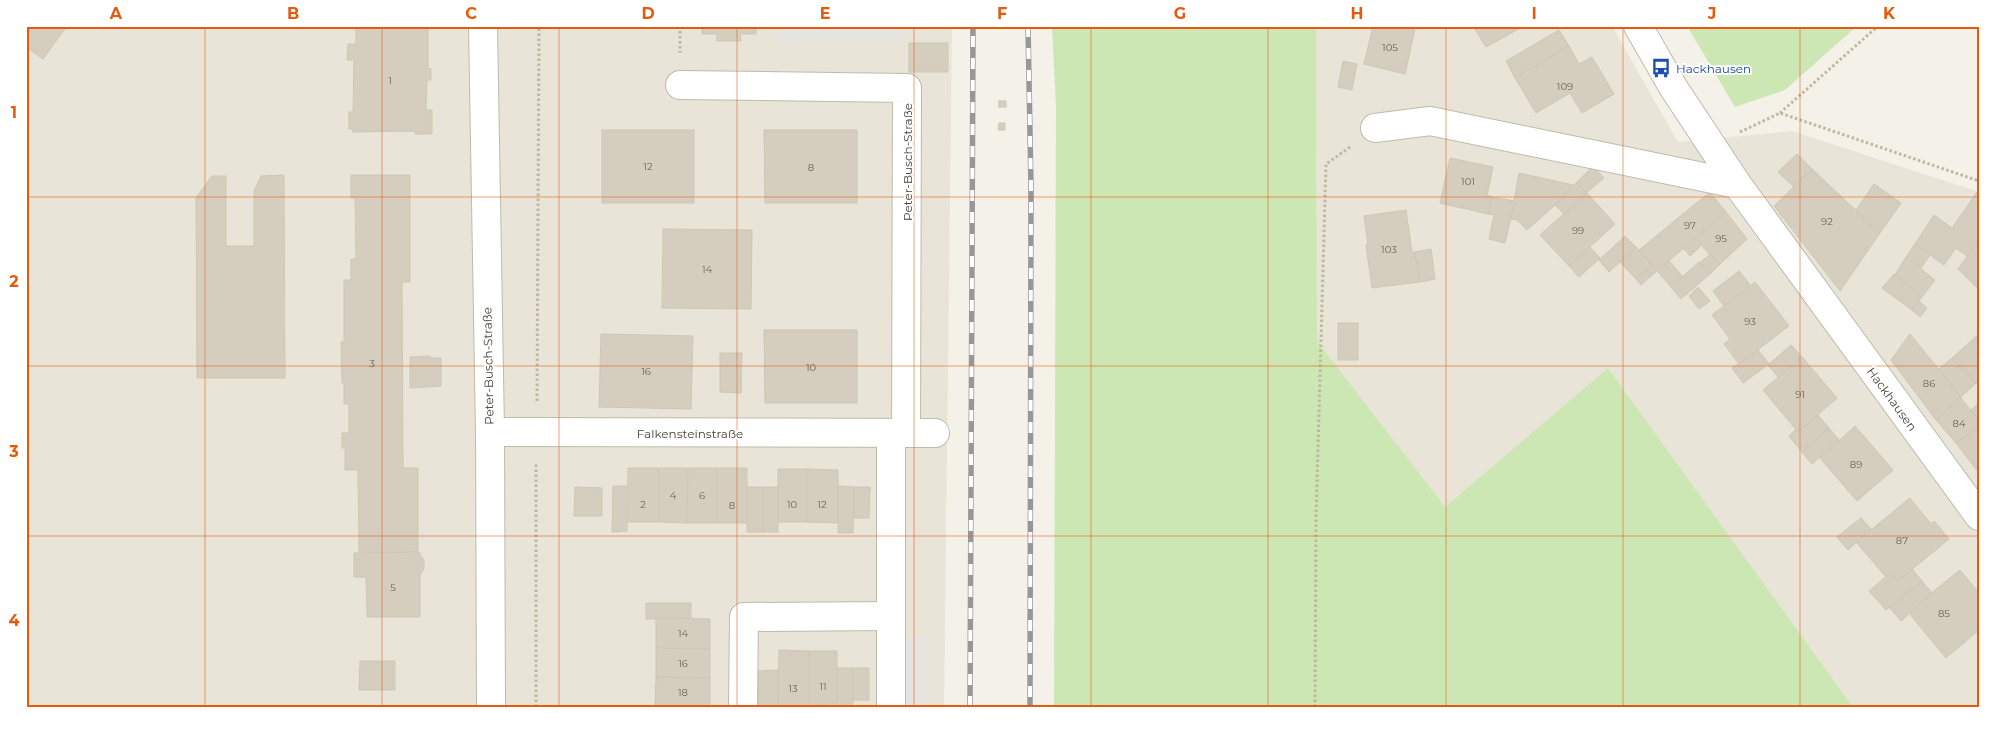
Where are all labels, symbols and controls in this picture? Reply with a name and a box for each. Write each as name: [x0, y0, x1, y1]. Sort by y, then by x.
text: A: [109, 4, 123, 23]
text: B: [287, 4, 299, 23]
text: C: [465, 4, 477, 23]
text: D: [641, 4, 655, 23]
text: E: [820, 4, 830, 23]
text: F: [997, 4, 1007, 23]
text: G: [1174, 4, 1186, 23]
text: H: [1351, 4, 1363, 23]
text: I: [1531, 4, 1537, 23]
text: J: [1707, 4, 1716, 23]
text: K: [1883, 4, 1896, 23]
house number: 105: [1382, 41, 1398, 54]
bus stop icon: Hackhausen: [1650, 57, 1672, 79]
place label: Hackhausen: [1676, 61, 1751, 76]
house number: 1: [388, 74, 392, 87]
house number: 109: [1557, 80, 1573, 93]
text: 1: [11, 103, 17, 122]
street label: Peter-Busch-Straße: [900, 103, 915, 221]
house number: 12: [643, 160, 653, 173]
house number: 8: [808, 161, 814, 174]
house number: 101: [1461, 175, 1475, 188]
house number: 92: [1821, 215, 1833, 228]
house number: 97: [1684, 219, 1696, 232]
house number: 99: [1572, 224, 1584, 237]
house number: 95: [1715, 232, 1727, 245]
house number: 103: [1381, 243, 1397, 256]
house number: 14: [702, 263, 712, 276]
text: 2: [9, 272, 19, 291]
street label: Peter-Busch-Straße: [479, 307, 497, 425]
house number: 93: [1744, 315, 1756, 328]
house number: 3: [369, 357, 375, 370]
house number: 10: [806, 361, 816, 374]
street label: Hackhausen: [1864, 364, 1920, 434]
house number: 16: [641, 365, 651, 378]
house number: 86: [1923, 377, 1935, 390]
house number: 91: [1795, 388, 1805, 401]
house number: 84: [1953, 417, 1966, 430]
street label: Falkensteinstraße: [637, 426, 743, 441]
text: 3: [8, 442, 19, 461]
house number: 89: [1850, 458, 1862, 471]
house number: 4: [670, 489, 677, 502]
house number: 6: [699, 489, 705, 502]
house number: 2: [640, 498, 646, 511]
house number: 10: [787, 498, 797, 511]
house number: 12: [817, 498, 827, 511]
house number: 8: [729, 499, 735, 512]
house number: 87: [1896, 534, 1908, 547]
house number: 5: [390, 581, 396, 594]
house number: 85: [1938, 607, 1950, 620]
text: 4: [8, 611, 20, 630]
house number: 14: [678, 627, 688, 640]
house number: 16: [678, 657, 688, 670]
house number: 11: [819, 680, 827, 693]
house number: 13: [788, 682, 798, 695]
house number: 18: [678, 686, 688, 699]

